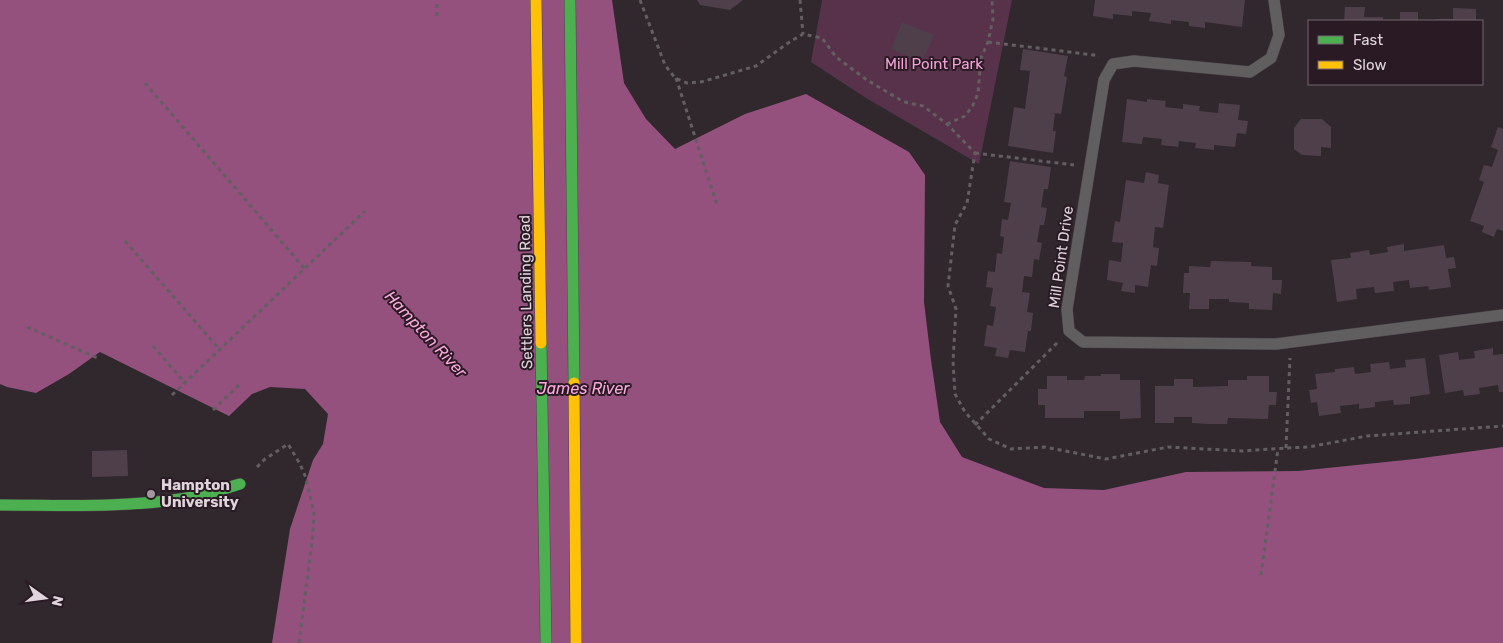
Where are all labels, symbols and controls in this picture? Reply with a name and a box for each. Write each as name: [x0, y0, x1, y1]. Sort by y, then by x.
legend: [1308, 20, 1483, 85]
text: Fast: [1353, 31, 1383, 49]
park label: Mill Point Park: [885, 55, 983, 73]
text: Slow: [1353, 56, 1386, 74]
street label: Mill Point Drive: [1045, 205, 1077, 309]
street label: Settlers Landing Road: [516, 215, 536, 369]
water label: Hampton River: [381, 287, 472, 382]
water label: James River: [537, 379, 630, 398]
place label: Hampton University: [161, 476, 239, 511]
marker: Hampton University: [145, 488, 157, 500]
north arrow: [20, 573, 70, 623]
text: N: [48, 594, 67, 608]

